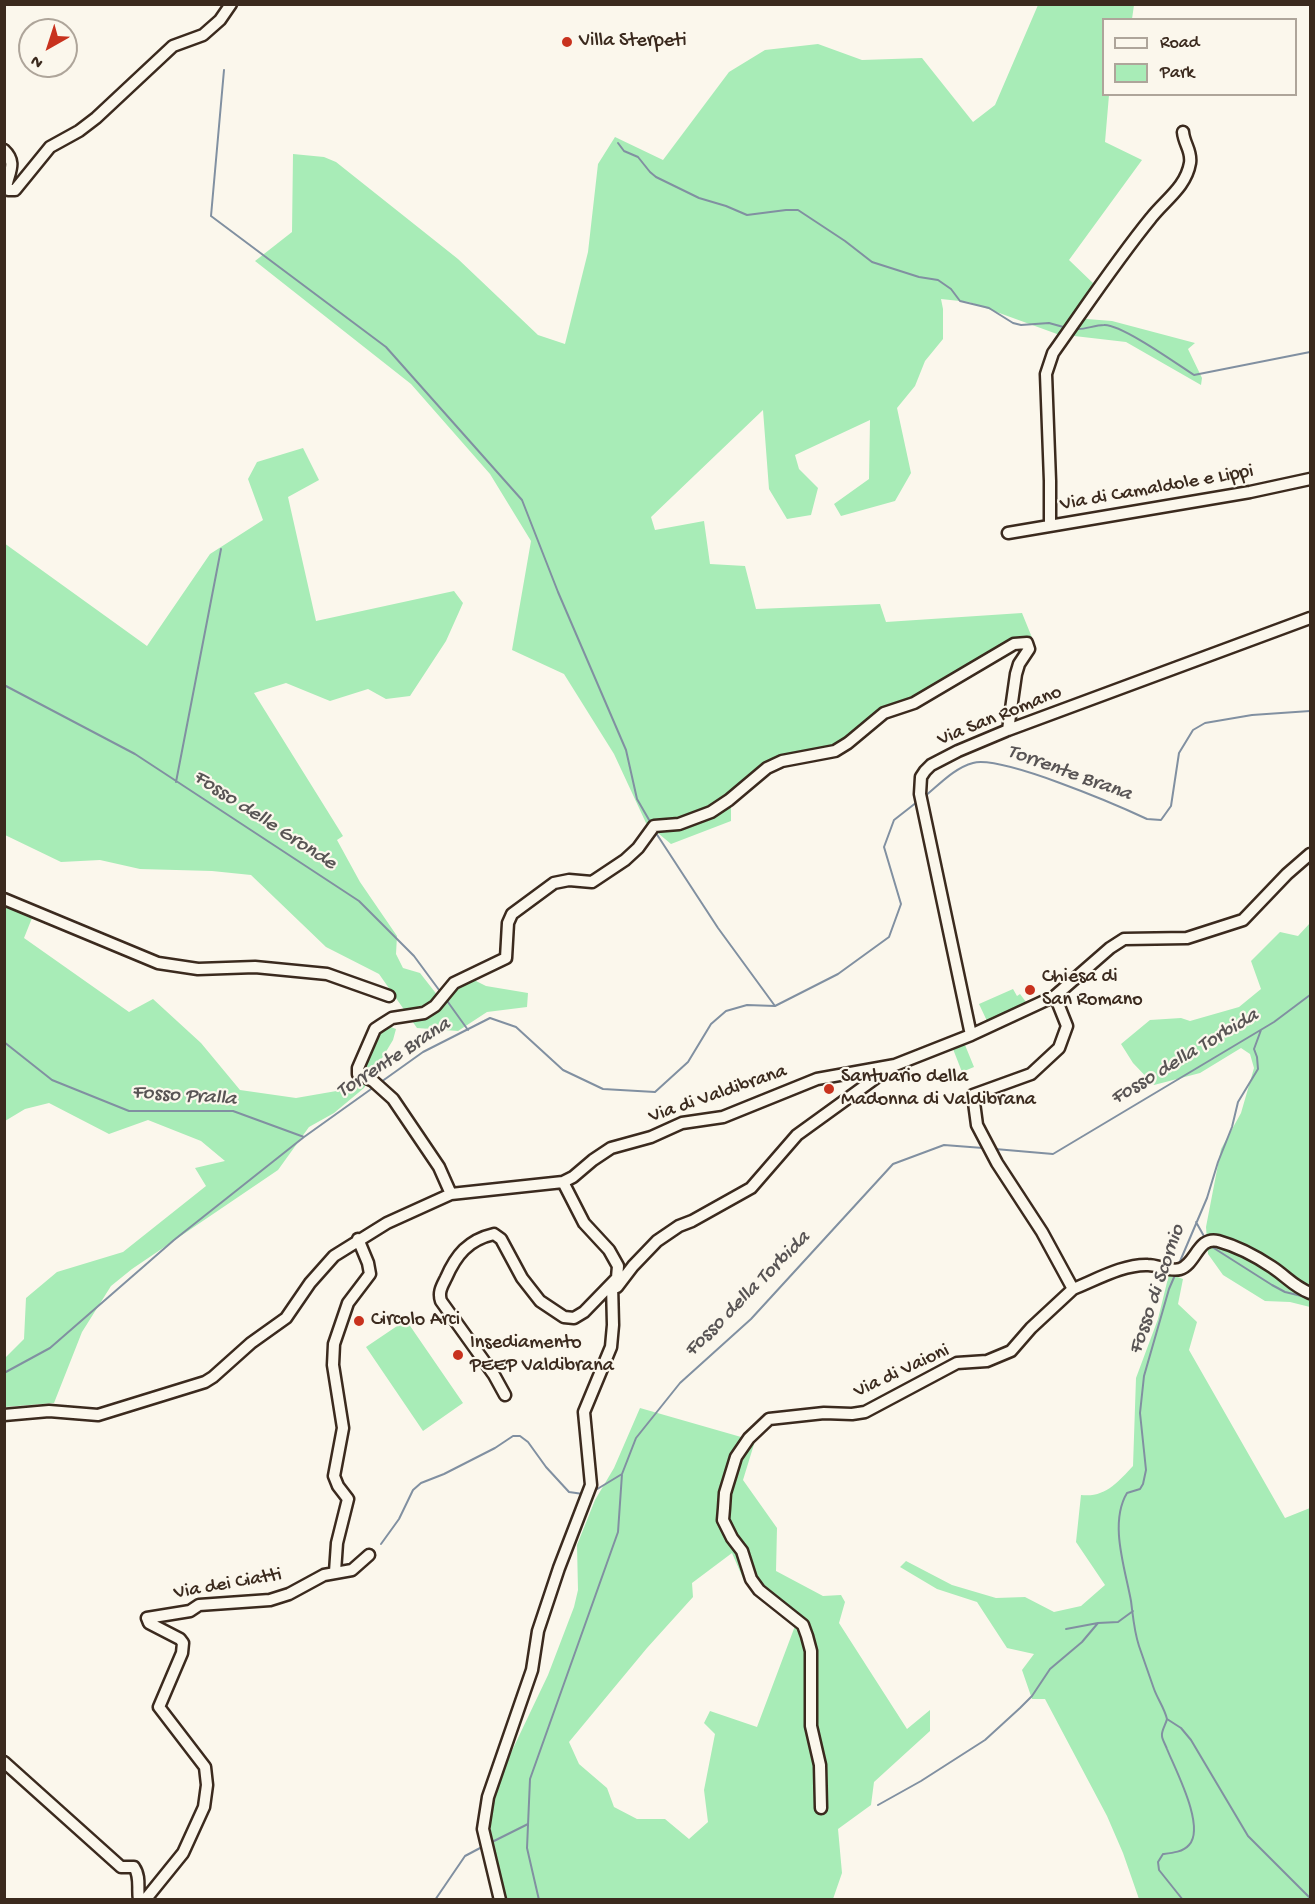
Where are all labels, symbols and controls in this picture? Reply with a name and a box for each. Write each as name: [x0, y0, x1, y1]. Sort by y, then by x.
north arrow: [18, 18, 78, 78]
legend: [1102, 18, 1297, 96]
place label: Villa Sterpeti: [579, 30, 687, 54]
text: Road: [1160, 33, 1199, 54]
marker: Villa Sterpeti: [560, 35, 574, 49]
text: N: [28, 50, 48, 71]
text: Park: [1160, 63, 1194, 84]
street label: Via di Camaldole e Lippi: [1058, 460, 1256, 518]
street label: Via San Romano: [934, 681, 1066, 753]
water label: Torrente Brana: [1003, 740, 1135, 808]
water label: Fosso delle Gronde: [188, 765, 340, 877]
place label: Chiesa di San Romano: [1042, 966, 1143, 1013]
marker: Chiesa di San Romano: [1023, 983, 1037, 997]
water label: Fosso della Torbida: [1106, 1004, 1264, 1112]
water label: Torrente Brana: [332, 1013, 456, 1105]
street label: Via di Valdibrana: [646, 1060, 790, 1130]
place label: Santuario della Madonna di Valdibrana: [841, 1066, 1036, 1113]
water label: Fosso Pralla: [131, 1081, 237, 1113]
marker: Santuario della Madonna di Valdibrana: [822, 1082, 836, 1096]
water label: Fosso di Scornio: [1124, 1222, 1192, 1358]
water label: Fosso della Torbida: [680, 1227, 816, 1363]
place label: Circolo Arci: [371, 1309, 460, 1333]
marker: Circolo Arci: [352, 1314, 366, 1328]
place label: Insediamento PEEP Valdibrana: [470, 1332, 614, 1379]
street label: Via di Vaioni: [850, 1339, 954, 1405]
marker: Insediamento PEEP Valdibrana: [451, 1348, 465, 1362]
street label: Via dei Ciatti: [172, 1564, 284, 1606]

